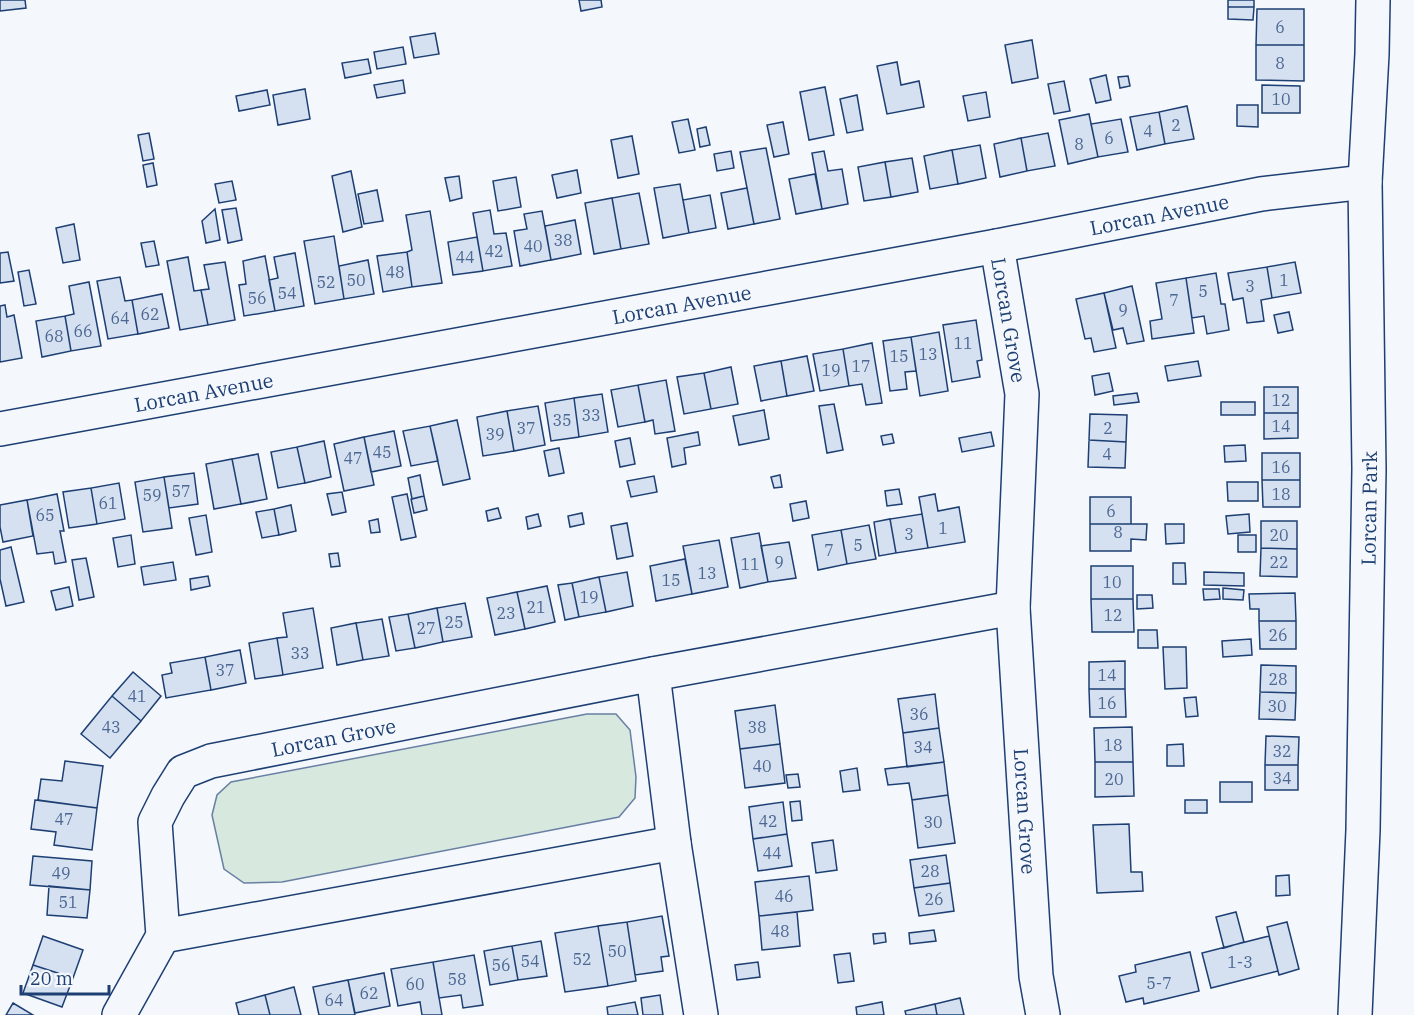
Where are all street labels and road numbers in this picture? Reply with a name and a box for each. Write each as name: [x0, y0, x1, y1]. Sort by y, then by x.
street label: Lorcan Avenue: [1087, 187, 1231, 241]
street label: Lorcan Grove: [986, 255, 1033, 384]
street label: Lorcan Avenue: [610, 278, 753, 330]
street label: Lorcan Avenue: [132, 366, 275, 418]
street label: Lorcan Park: [1354, 451, 1383, 566]
street label: Lorcan Grove: [269, 711, 398, 762]
street label: Lorcan Grove: [1008, 747, 1043, 875]

